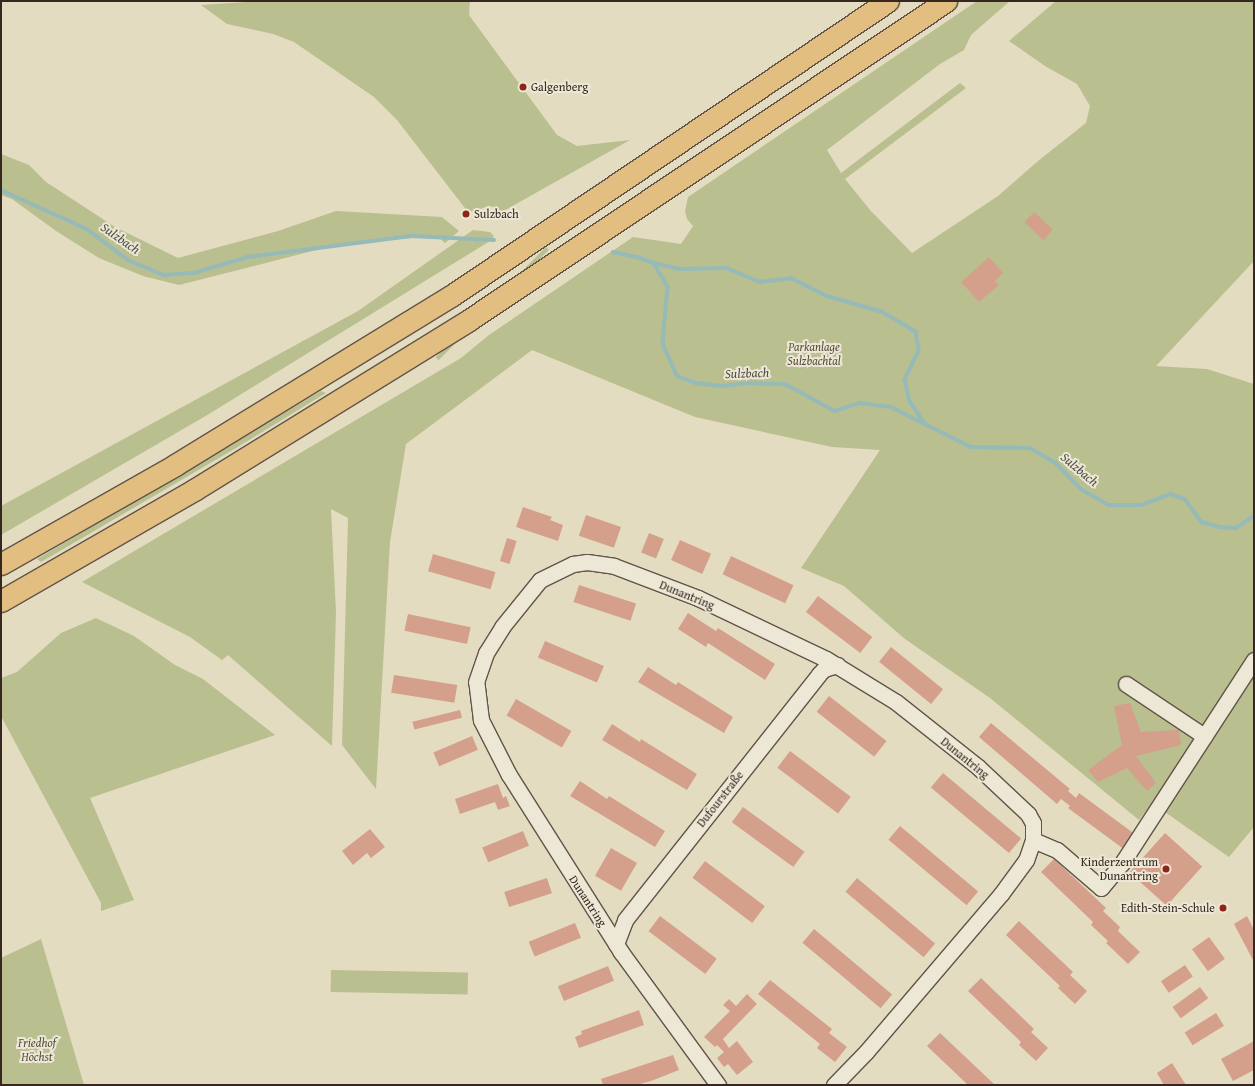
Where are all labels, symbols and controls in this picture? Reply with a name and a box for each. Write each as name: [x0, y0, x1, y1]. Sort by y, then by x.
place label: Galgenberg: [531, 80, 588, 94]
marker: Galgenberg: [518, 82, 528, 92]
place label: Sulzbach: [474, 207, 519, 221]
marker: Sulzbach: [461, 209, 471, 219]
water label: Sulzbach: [97, 220, 143, 258]
park label: Parkanlage Sulzbachtal: [787, 340, 841, 368]
water label: Sulzbach: [725, 365, 769, 383]
water label: Sulzbach: [1057, 450, 1101, 490]
street label: Dunantring: [657, 577, 717, 613]
street label: Dunantring: [938, 734, 992, 782]
street label: Dufourstraße: [694, 768, 746, 830]
place label: Kinderzentrum Dunantring: [1081, 855, 1158, 883]
marker: Kinderzentrum Dunantring: [1161, 864, 1171, 874]
street label: Dunantring: [566, 873, 610, 929]
place label: Edith-Stein-Schule: [1121, 901, 1215, 915]
marker: Edith-Stein-Schule: [1218, 903, 1228, 913]
park label: Friedhof Höchst: [18, 1036, 56, 1064]

